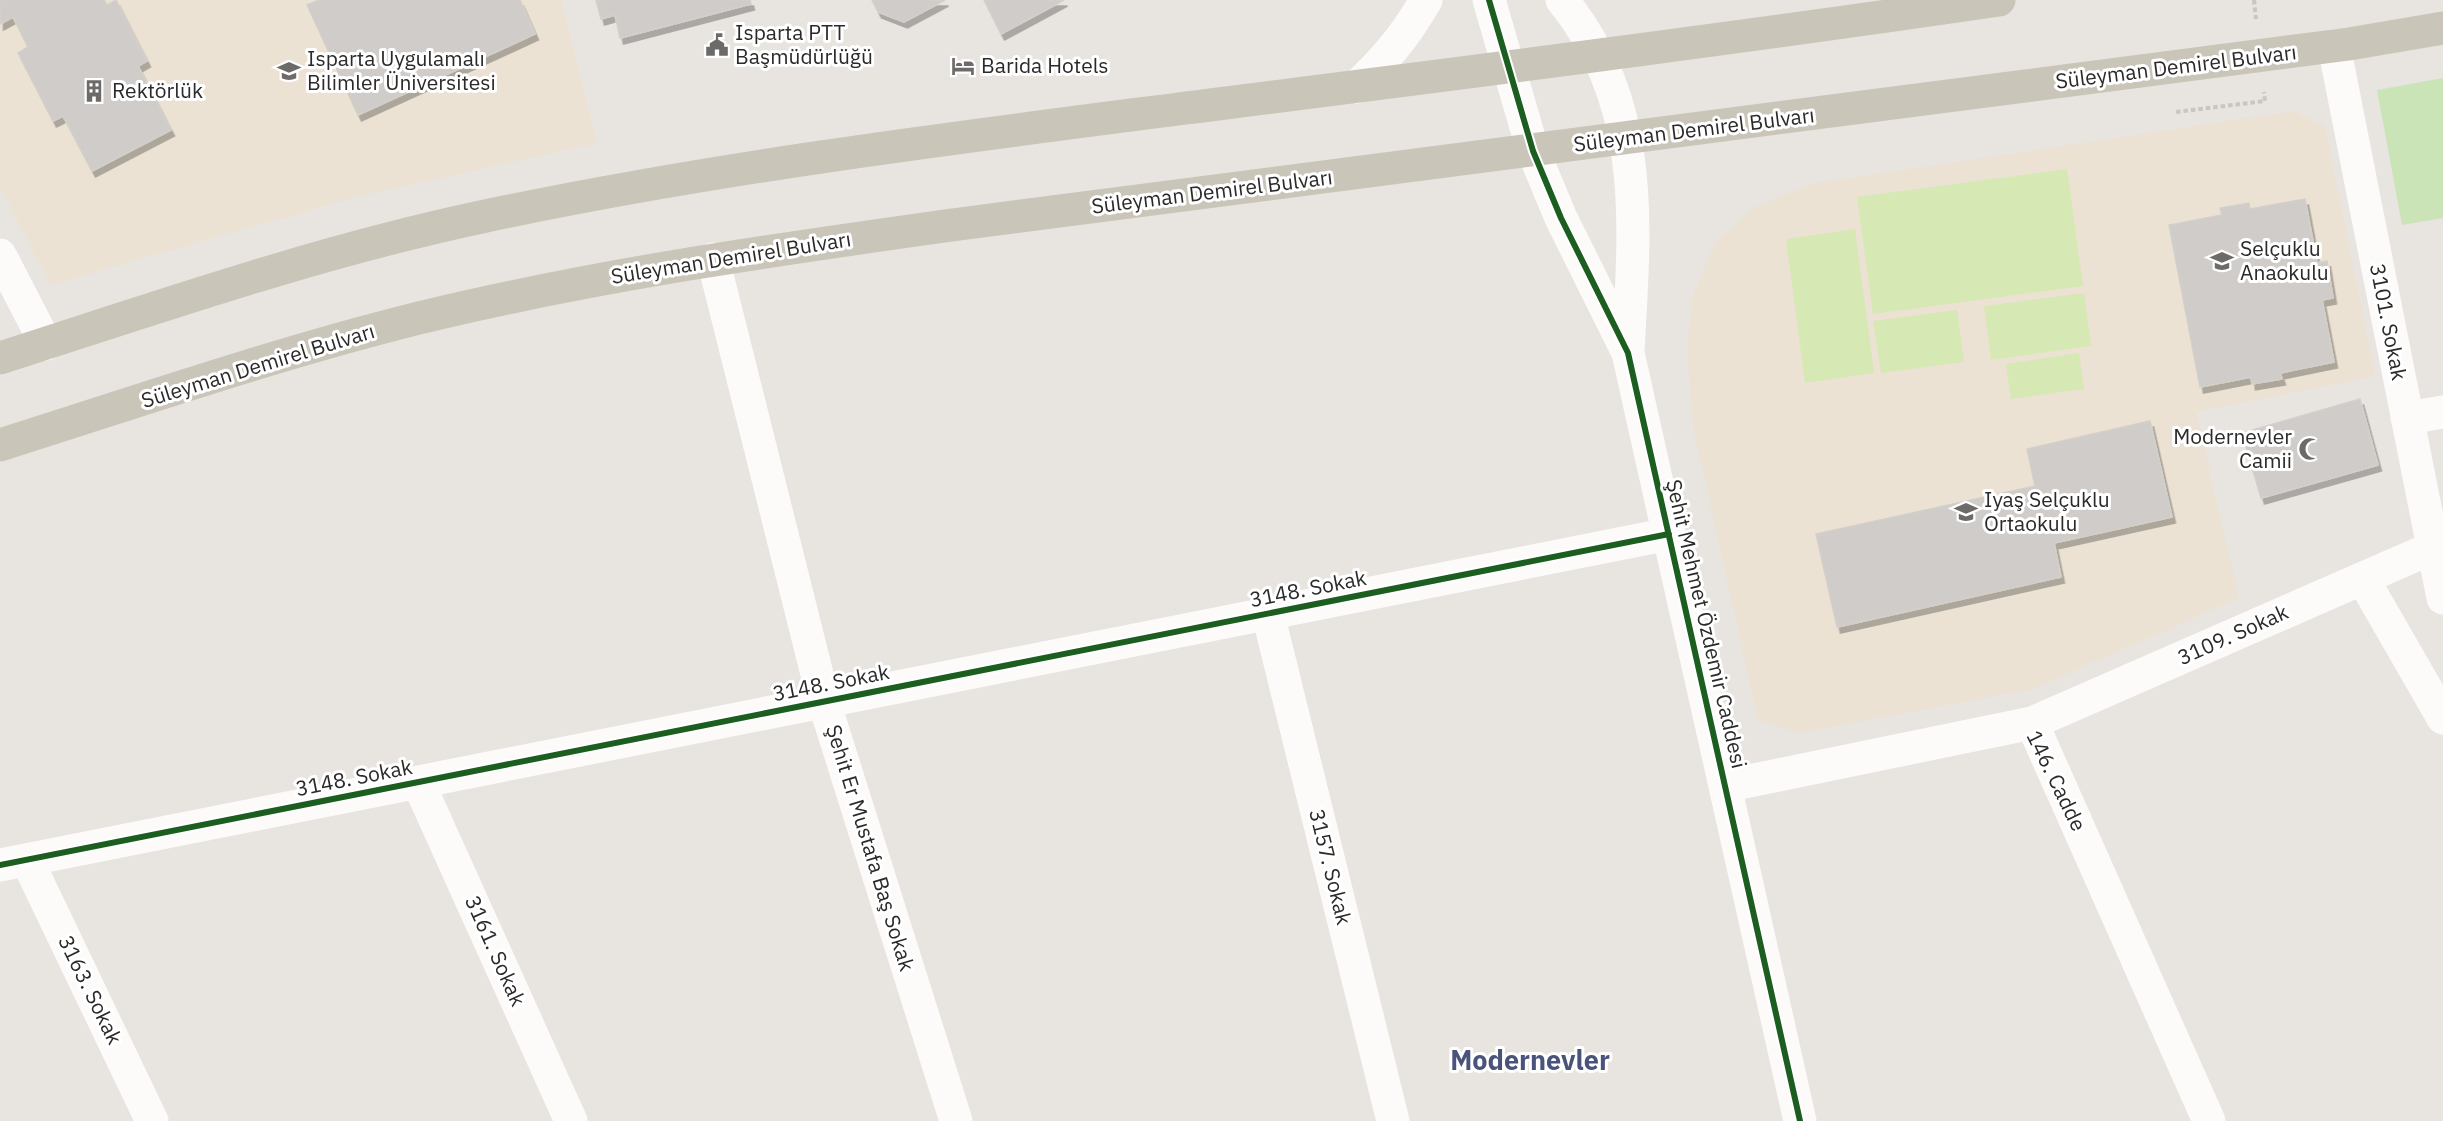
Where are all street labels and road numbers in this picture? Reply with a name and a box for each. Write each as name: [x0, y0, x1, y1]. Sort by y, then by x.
street label: Süleyman Demirel Bulvarı: [2054, 37, 2298, 95]
street label: Süleyman Demirel Bulvarı: [1572, 100, 1816, 158]
street label: Süleyman Demirel Bulvarı: [1090, 162, 1334, 220]
street label: Süleyman Demirel Bulvarı: [609, 224, 853, 290]
street label: 3101. Sokak: [2364, 261, 2414, 383]
street label: Süleyman Demirel Bulvarı: [138, 316, 378, 414]
street label: Şehit Mehmet Özdemir Caddesi: [1660, 476, 1754, 771]
street label: 3148. Sokak: [1247, 563, 1369, 613]
street label: 3109. Sokak: [2173, 597, 2292, 671]
street label: 3148. Sokak: [770, 657, 892, 707]
street label: Şehit Er Mustafa Baş Sokak: [820, 721, 922, 974]
street label: 146. Cadde: [2021, 726, 2093, 836]
street label: 3148. Sokak: [293, 752, 415, 802]
street label: 3157. Sokak: [1303, 806, 1359, 928]
street label: 3161. Sokak: [459, 891, 533, 1010]
street label: 3163. Sokak: [52, 930, 129, 1049]

